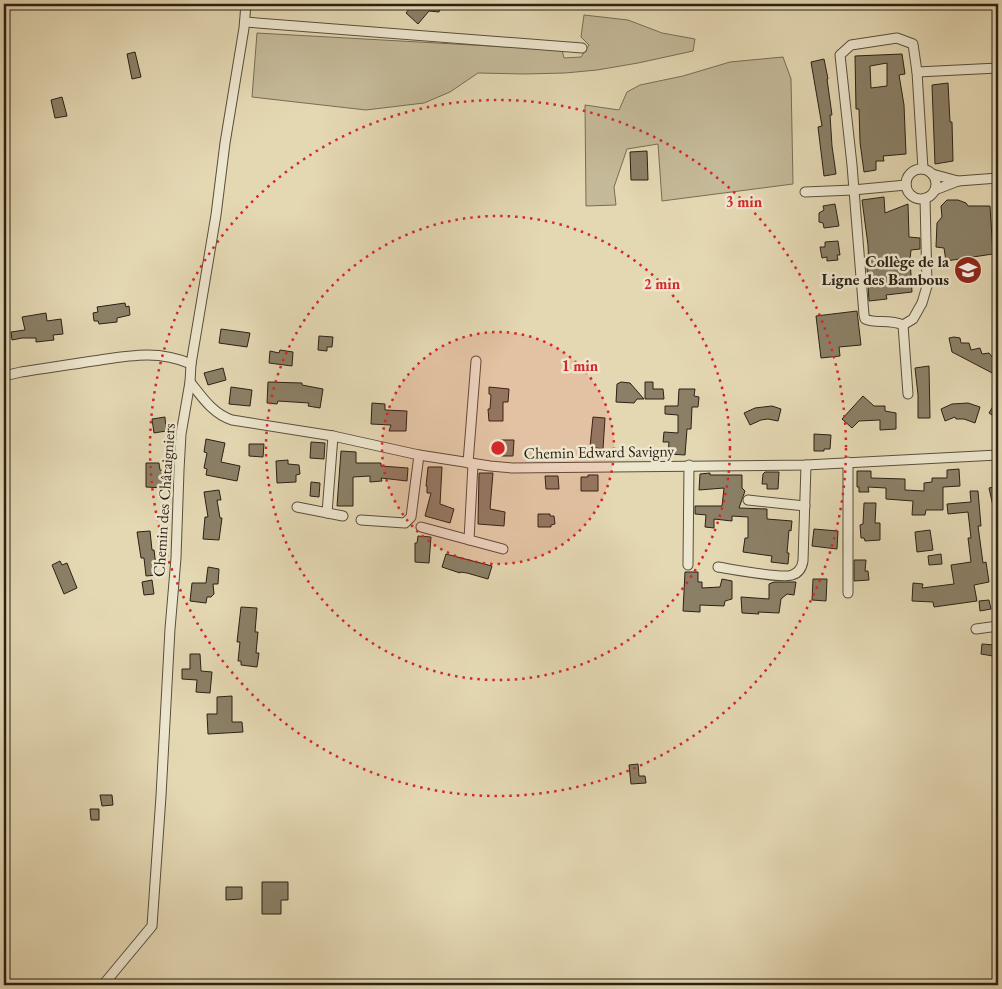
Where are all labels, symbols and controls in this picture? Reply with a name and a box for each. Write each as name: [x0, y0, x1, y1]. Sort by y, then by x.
text: 3 min: [726, 192, 763, 211]
place label: Collège de la Ligne des Bambous: [822, 251, 950, 290]
school or university icon: Collège de la Ligne des Bambous: [953, 255, 983, 285]
text: 2 min: [644, 274, 681, 293]
text: 1 min: [562, 356, 599, 375]
street label: Chemin des Châtaigniers: [148, 422, 180, 578]
centre of rings: [489, 439, 507, 457]
street label: Chemin Edward Savigny: [524, 440, 675, 464]

